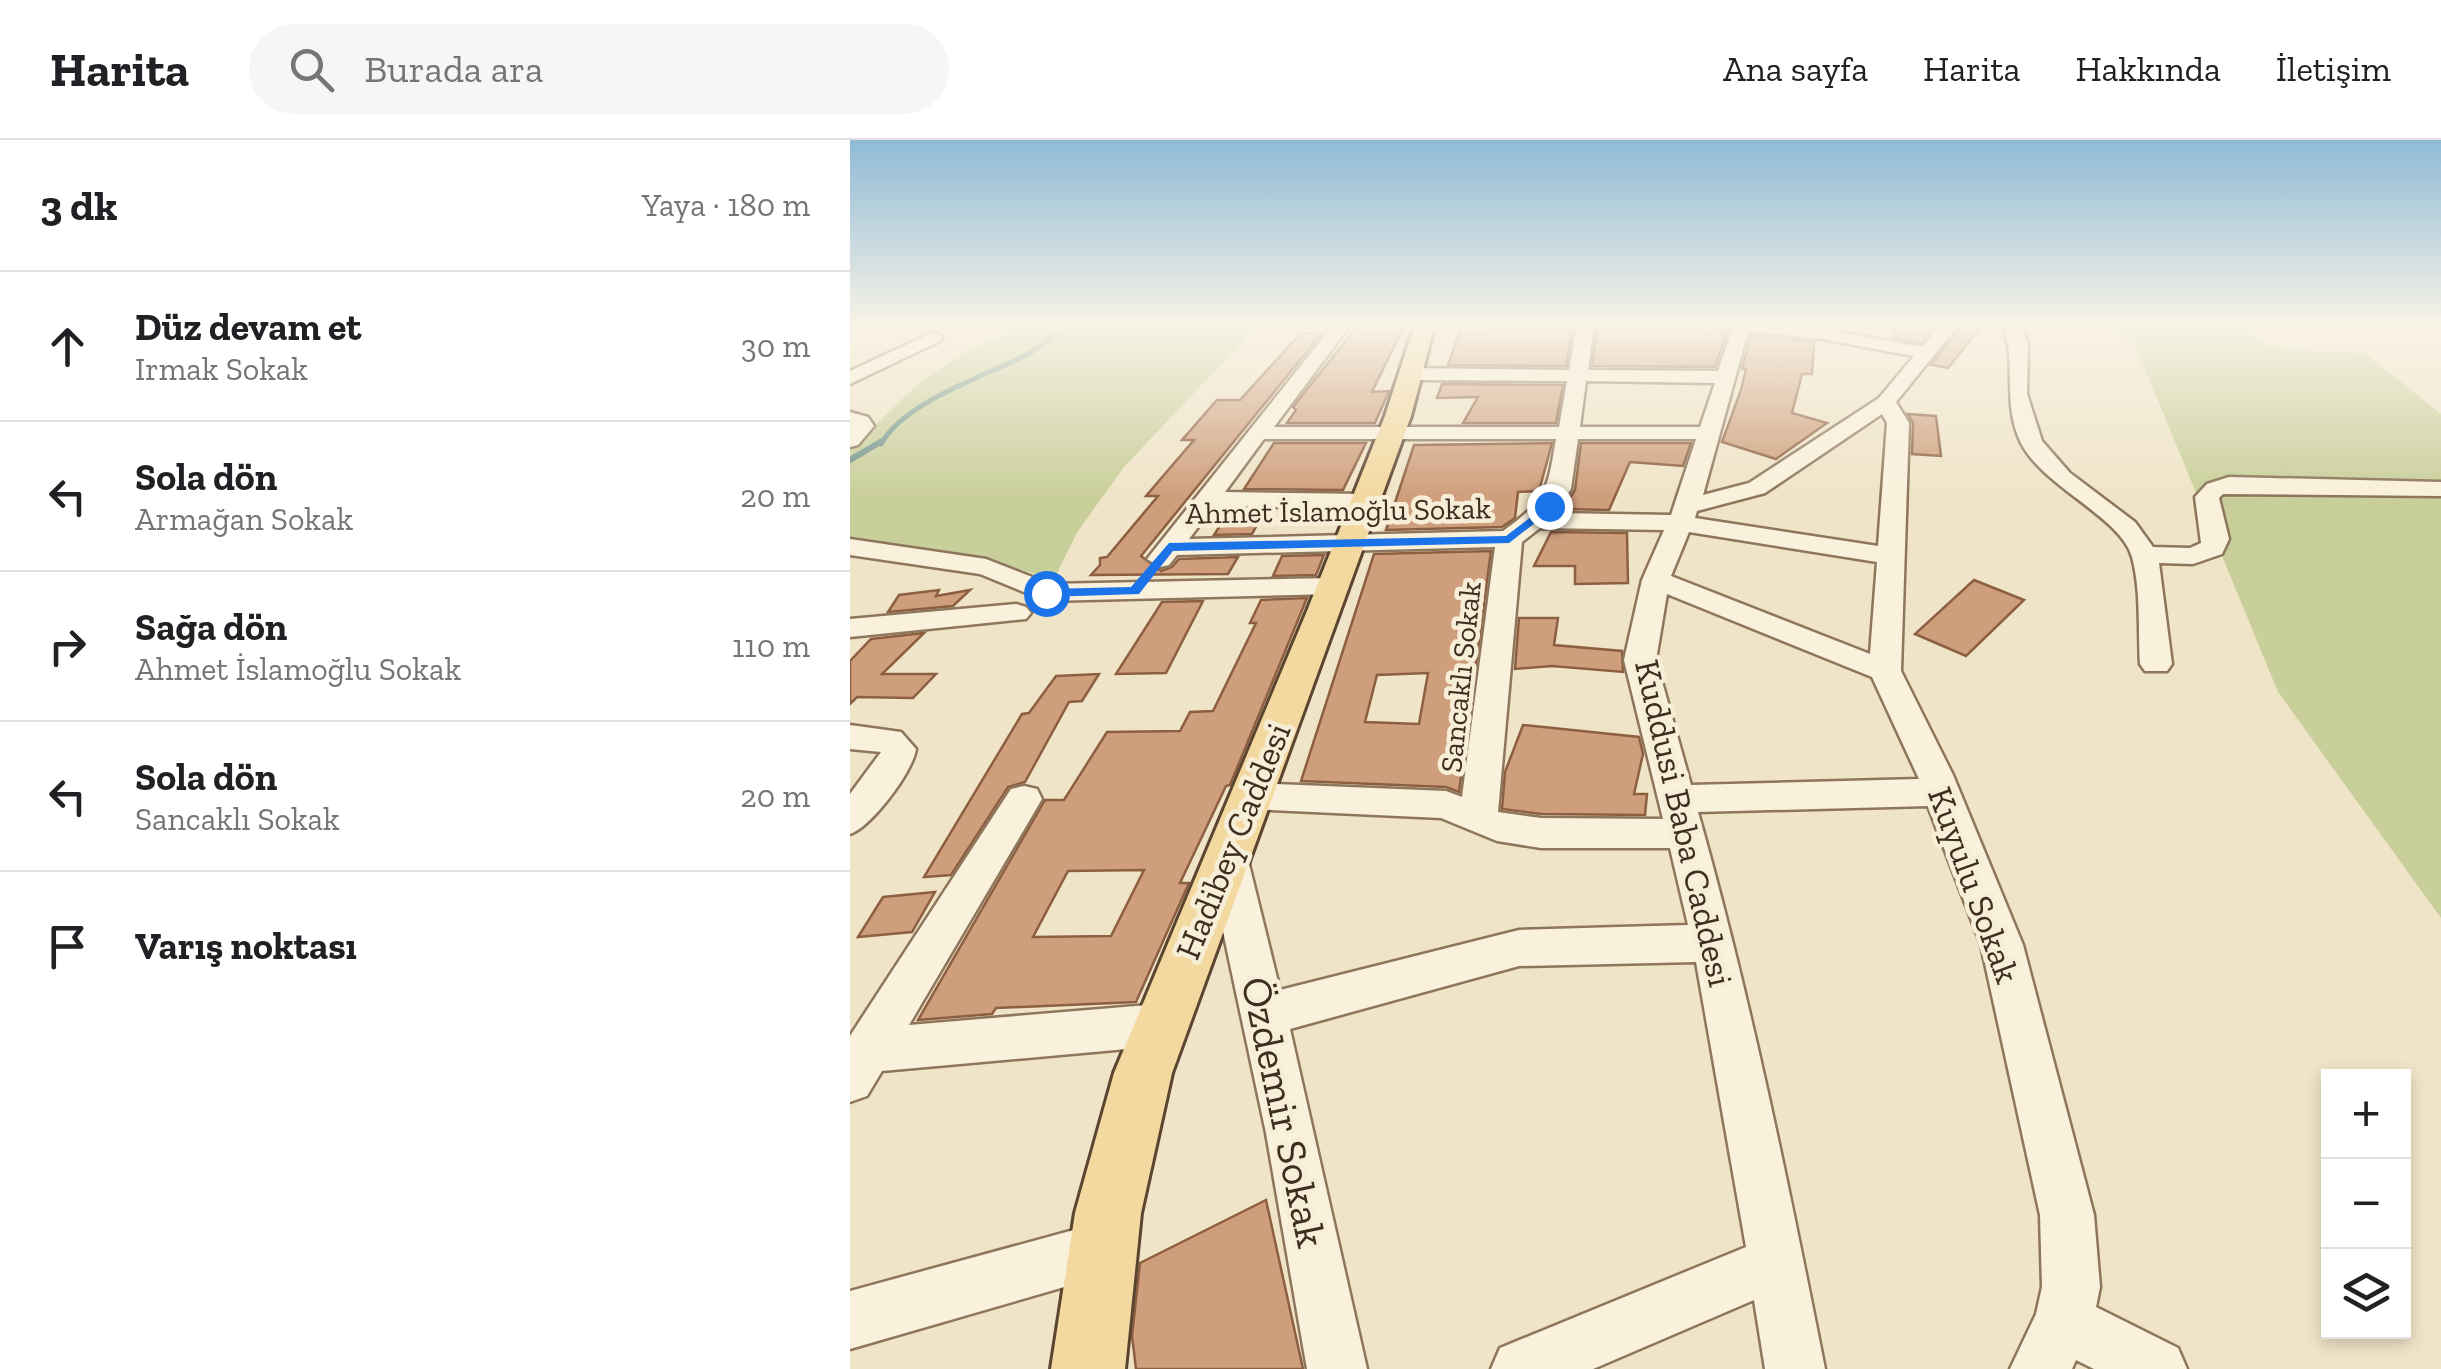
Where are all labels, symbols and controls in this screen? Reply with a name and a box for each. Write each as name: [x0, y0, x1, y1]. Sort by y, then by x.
search box: [249, 24, 949, 114]
text: Harita: [50, 41, 189, 98]
icon: search: [284, 42, 339, 97]
text: Burada ara: [364, 46, 543, 92]
text: Ana sayfa: [1723, 48, 1868, 90]
text: Harita: [1923, 48, 2020, 90]
text: Hakkında: [2075, 48, 2221, 90]
text: İletişim: [2276, 48, 2391, 90]
text: 3 dk: [40, 180, 117, 231]
text: Yaya · 180 m: [642, 186, 810, 224]
text: Düz devam et: [135, 304, 361, 350]
icon: ahead: [40, 319, 95, 374]
text: 30 m: [741, 327, 810, 365]
text: Irmak Sokak: [135, 350, 308, 388]
text: Sola dön: [135, 454, 277, 500]
icon: left: [40, 469, 95, 524]
text: 20 m: [740, 477, 810, 515]
route end: [1527, 484, 1573, 530]
street label: Ahmet İslamoğlu Sokak: [1185, 490, 1492, 532]
text: Armağan Sokak: [135, 500, 353, 538]
route start: [1024, 571, 1070, 617]
street label: Sancaklı Sokak: [1433, 579, 1489, 774]
text: Sağa dön: [135, 604, 287, 650]
icon: right: [40, 619, 95, 674]
text: 110 m: [732, 627, 810, 665]
text: Ahmet İslamoğlu Sokak: [135, 650, 461, 688]
street label: Kuddusi Baba Caddesi: [1626, 656, 1742, 991]
street label: Hadibey Caddesi: [1167, 717, 1300, 965]
text: Sola dön: [135, 754, 277, 800]
icon: left: [40, 769, 95, 824]
text: 20 m: [740, 777, 810, 815]
street label: Kuyulu Sokak: [1919, 781, 2029, 989]
text: Sancaklı Sokak: [135, 800, 340, 838]
icon: arrive: [40, 919, 95, 974]
text: Varış noktası: [135, 923, 357, 969]
street label: Özdemir Sokak: [1230, 972, 1338, 1252]
map controls: [2321, 1069, 2411, 1339]
button: +: [2321, 1069, 2411, 1159]
button: −: [2321, 1159, 2411, 1249]
button: layers: [2321, 1249, 2411, 1339]

